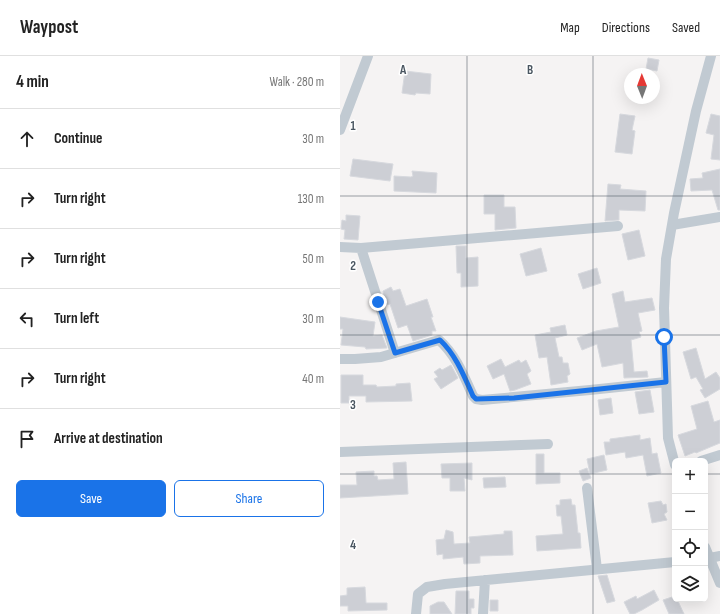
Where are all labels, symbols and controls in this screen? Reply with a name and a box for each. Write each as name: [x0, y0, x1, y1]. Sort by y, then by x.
text: Waypost: [20, 16, 78, 39]
text: Map: [560, 19, 580, 36]
text: Directions: [602, 19, 650, 36]
text: Saved: [672, 19, 700, 36]
text: A: [399, 62, 407, 78]
text: B: [527, 62, 533, 78]
north arrow: [624, 68, 660, 104]
text: 4 min: [16, 72, 49, 92]
text: Walk · 280 m: [270, 74, 324, 90]
text: 1: [350, 118, 356, 134]
icon: ahead: [16, 128, 38, 150]
text: Continue: [54, 129, 103, 148]
text: 30 m: [302, 131, 324, 147]
icon: right: [16, 188, 38, 210]
text: Turn right: [54, 189, 106, 208]
text: 130 m: [298, 191, 324, 207]
icon: right: [16, 248, 38, 270]
text: Turn right: [54, 249, 106, 268]
text: 50 m: [303, 251, 324, 267]
text: 2: [350, 258, 356, 274]
route end: [369, 293, 387, 311]
icon: left: [16, 308, 38, 330]
text: Turn left: [54, 309, 99, 328]
text: 30 m: [302, 311, 324, 327]
route start: [655, 328, 673, 346]
icon: right: [16, 368, 38, 390]
text: Turn right: [54, 369, 106, 388]
text: 40 m: [302, 371, 324, 387]
text: 3: [350, 397, 356, 413]
icon: arrive: [16, 428, 38, 450]
text: Arrive at destination: [54, 429, 163, 448]
map controls: [672, 458, 708, 602]
button: +: [672, 458, 708, 494]
button: Save: [16, 480, 166, 517]
button: Share: [174, 480, 324, 517]
button: −: [672, 494, 708, 530]
button: locate: [672, 530, 708, 566]
text: 4: [350, 537, 356, 553]
button: layers: [672, 566, 708, 602]

